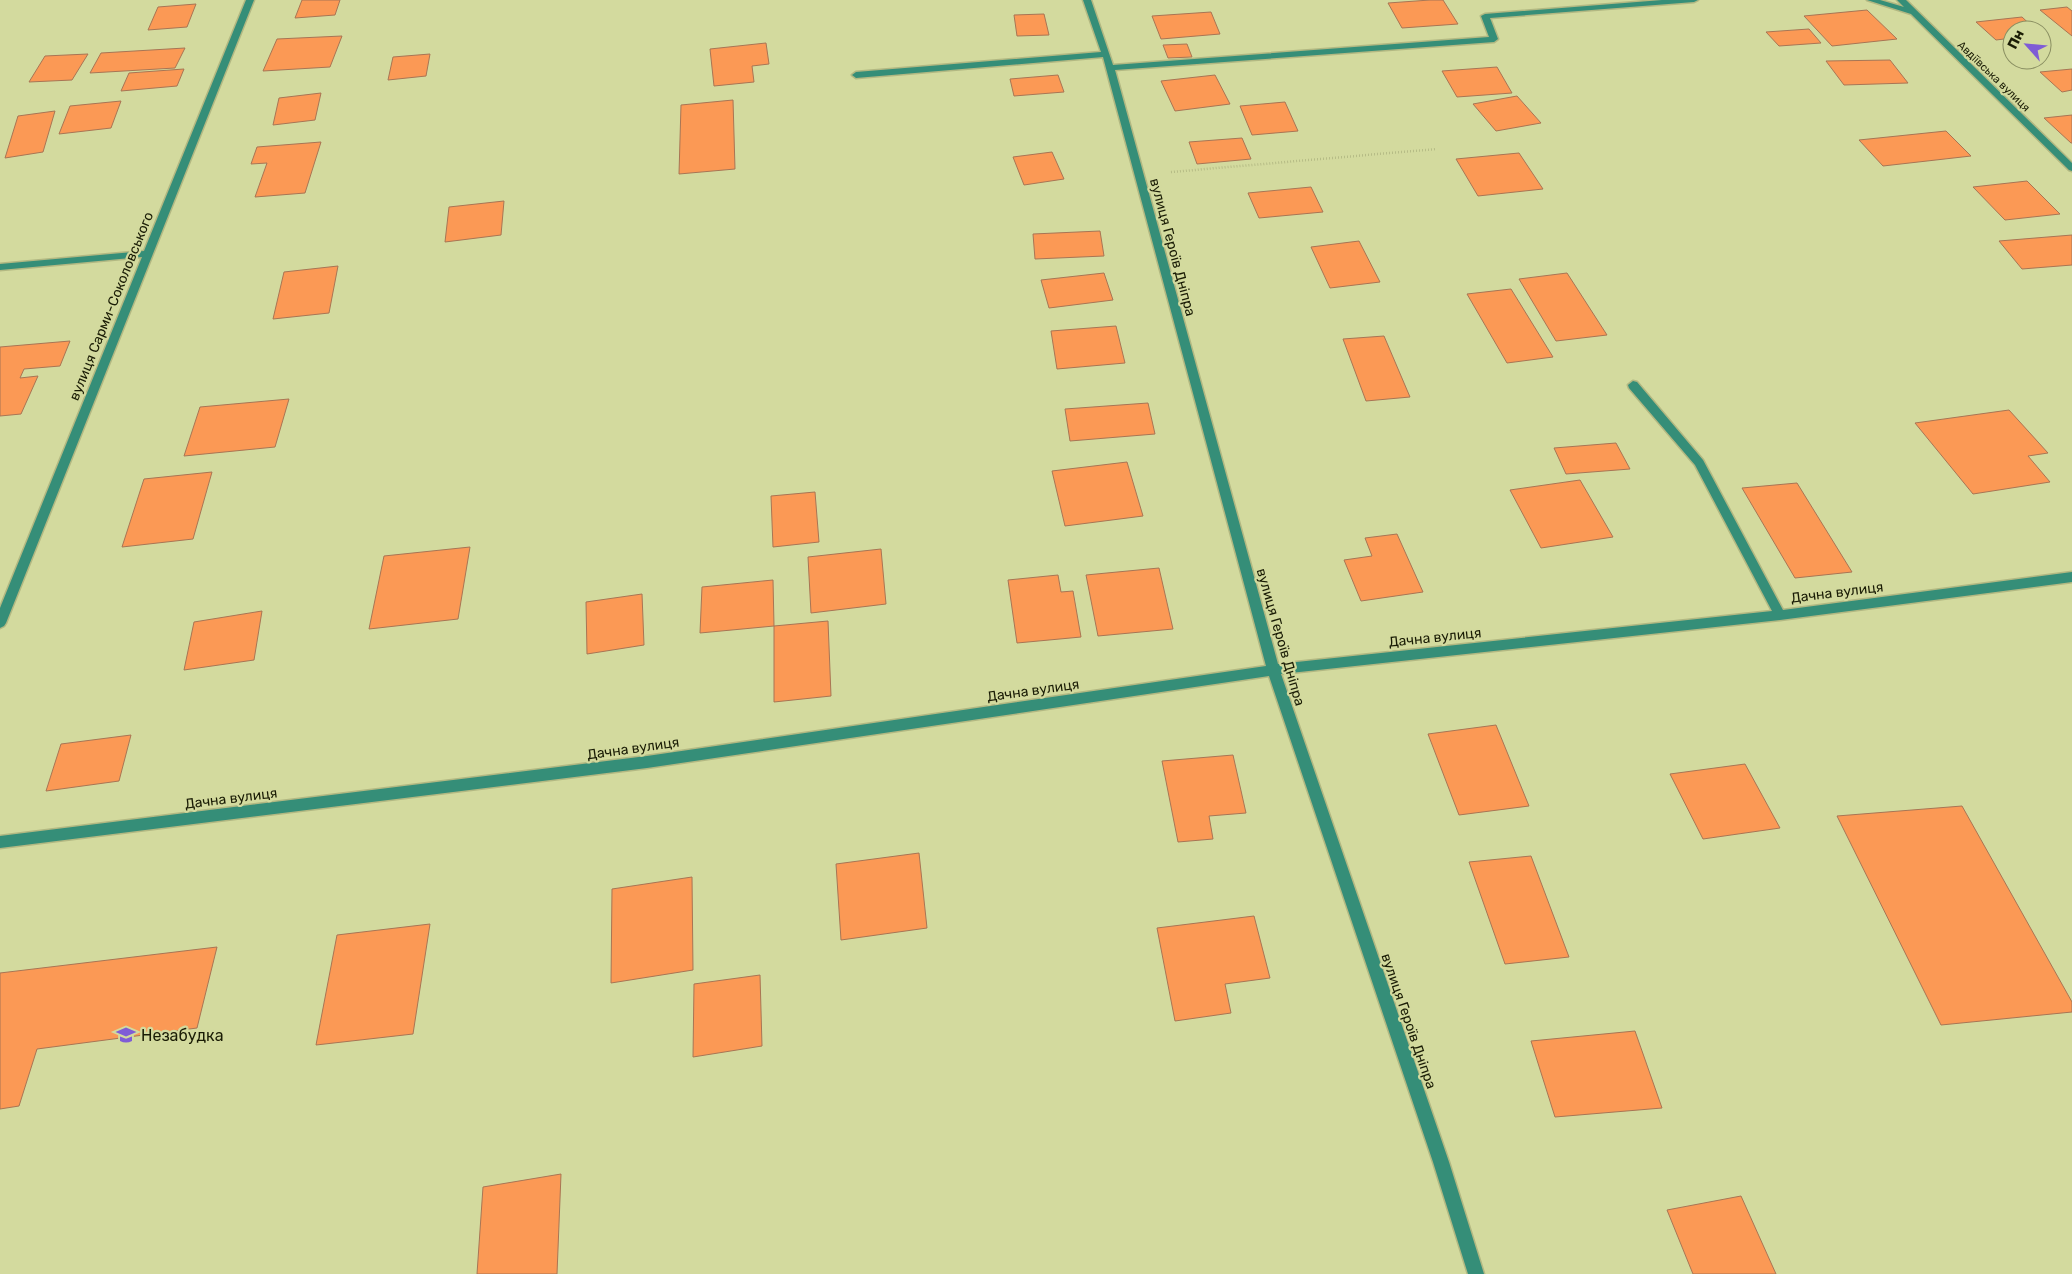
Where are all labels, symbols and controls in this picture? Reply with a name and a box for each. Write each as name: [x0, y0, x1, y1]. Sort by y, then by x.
north arrow: [2002, 20, 2052, 70]
text: Пн: [2004, 27, 2028, 52]
street label: Авдіївська вулиця: [1955, 38, 2033, 114]
street label: вулиця Героїв Дніпра: [1146, 176, 1199, 318]
street label: вулиця Сарми-Соколовського: [66, 209, 157, 403]
street label: вулиця Героїв Дніпра: [1253, 566, 1308, 708]
street label: Дачна вулиця: [1790, 578, 1884, 607]
street label: Дачна вулиця: [1388, 624, 1482, 651]
street label: Дачна вулиця: [986, 676, 1080, 705]
street label: Дачна вулиця: [586, 734, 680, 763]
street label: Дачна вулиця: [184, 784, 278, 813]
street label: вулиця Героїв Дніпра: [1377, 951, 1440, 1091]
school or university icon: Незабудка: [115, 1024, 137, 1046]
place label: Незабудка: [141, 1026, 223, 1045]

